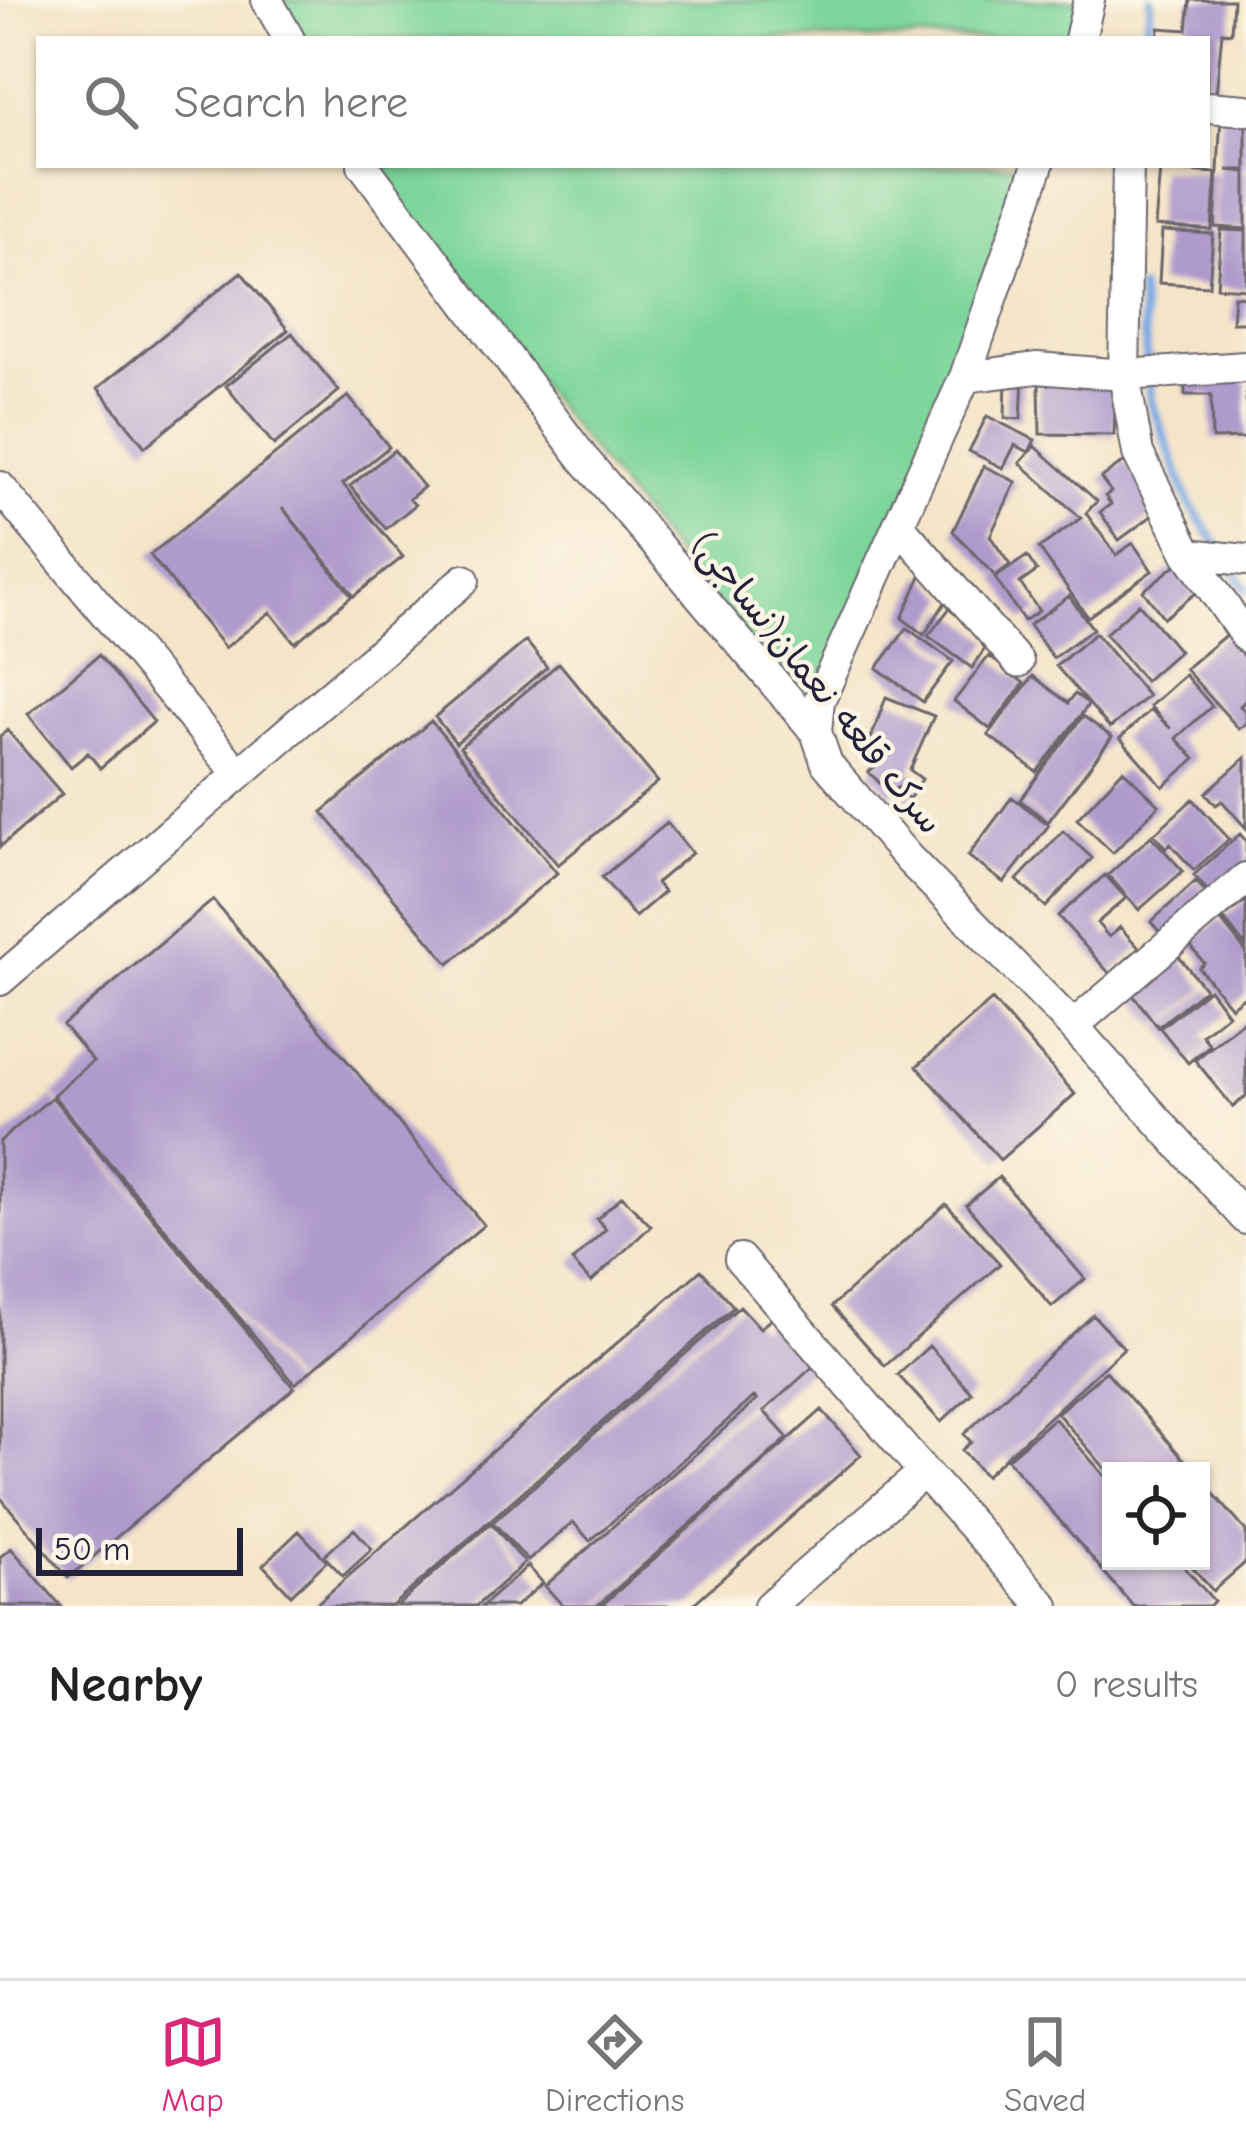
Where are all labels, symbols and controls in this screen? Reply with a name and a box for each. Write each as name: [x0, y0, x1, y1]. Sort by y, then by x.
search box: [36, 36, 1210, 168]
icon: search: [78, 69, 144, 135]
text: Search here: [174, 76, 408, 128]
street label: سرک قلعه نعمان(نساجی): [681, 524, 951, 843]
map controls: [1102, 1462, 1210, 1570]
button: locate: [1102, 1462, 1210, 1570]
scale bar: [36, 1522, 243, 1575]
text: 50 m: [54, 1530, 130, 1568]
text: Nearby: [48, 1655, 202, 1714]
text: 0 results: [1055, 1662, 1198, 1707]
tab: Map: [160, 2009, 226, 2119]
tab: Directions: [545, 2009, 685, 2119]
tab: Saved: [1004, 2009, 1086, 2119]

